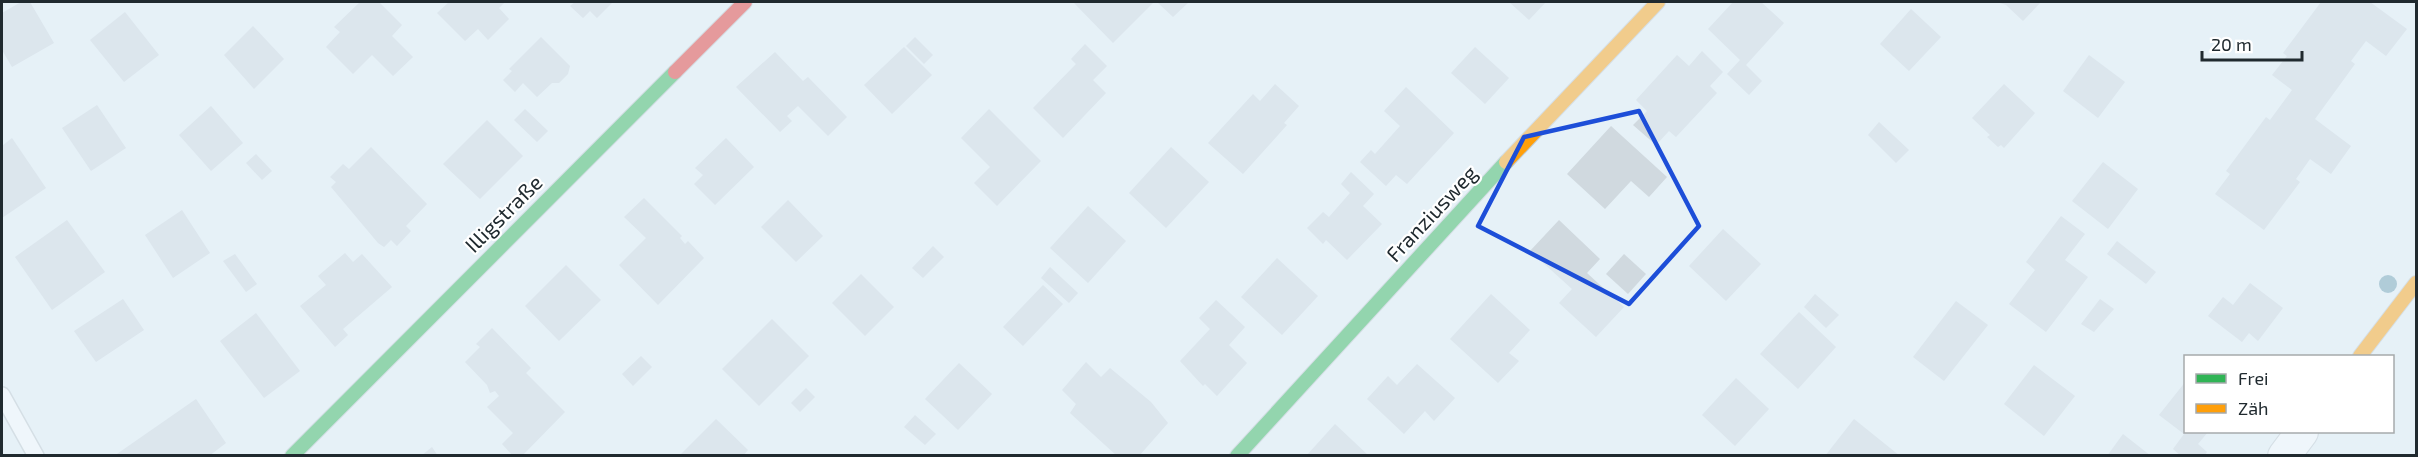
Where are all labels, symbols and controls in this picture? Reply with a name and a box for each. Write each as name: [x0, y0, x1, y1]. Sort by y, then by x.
scale bar: [2202, 24, 2302, 62]
text: 20 m: [2211, 33, 2252, 55]
street label: Franziusweg: [1380, 160, 1482, 266]
street label: Illigstraße: [459, 169, 547, 257]
legend: [2184, 355, 2394, 433]
text: Frei: [2238, 367, 2269, 389]
text: Zäh: [2238, 397, 2269, 419]

